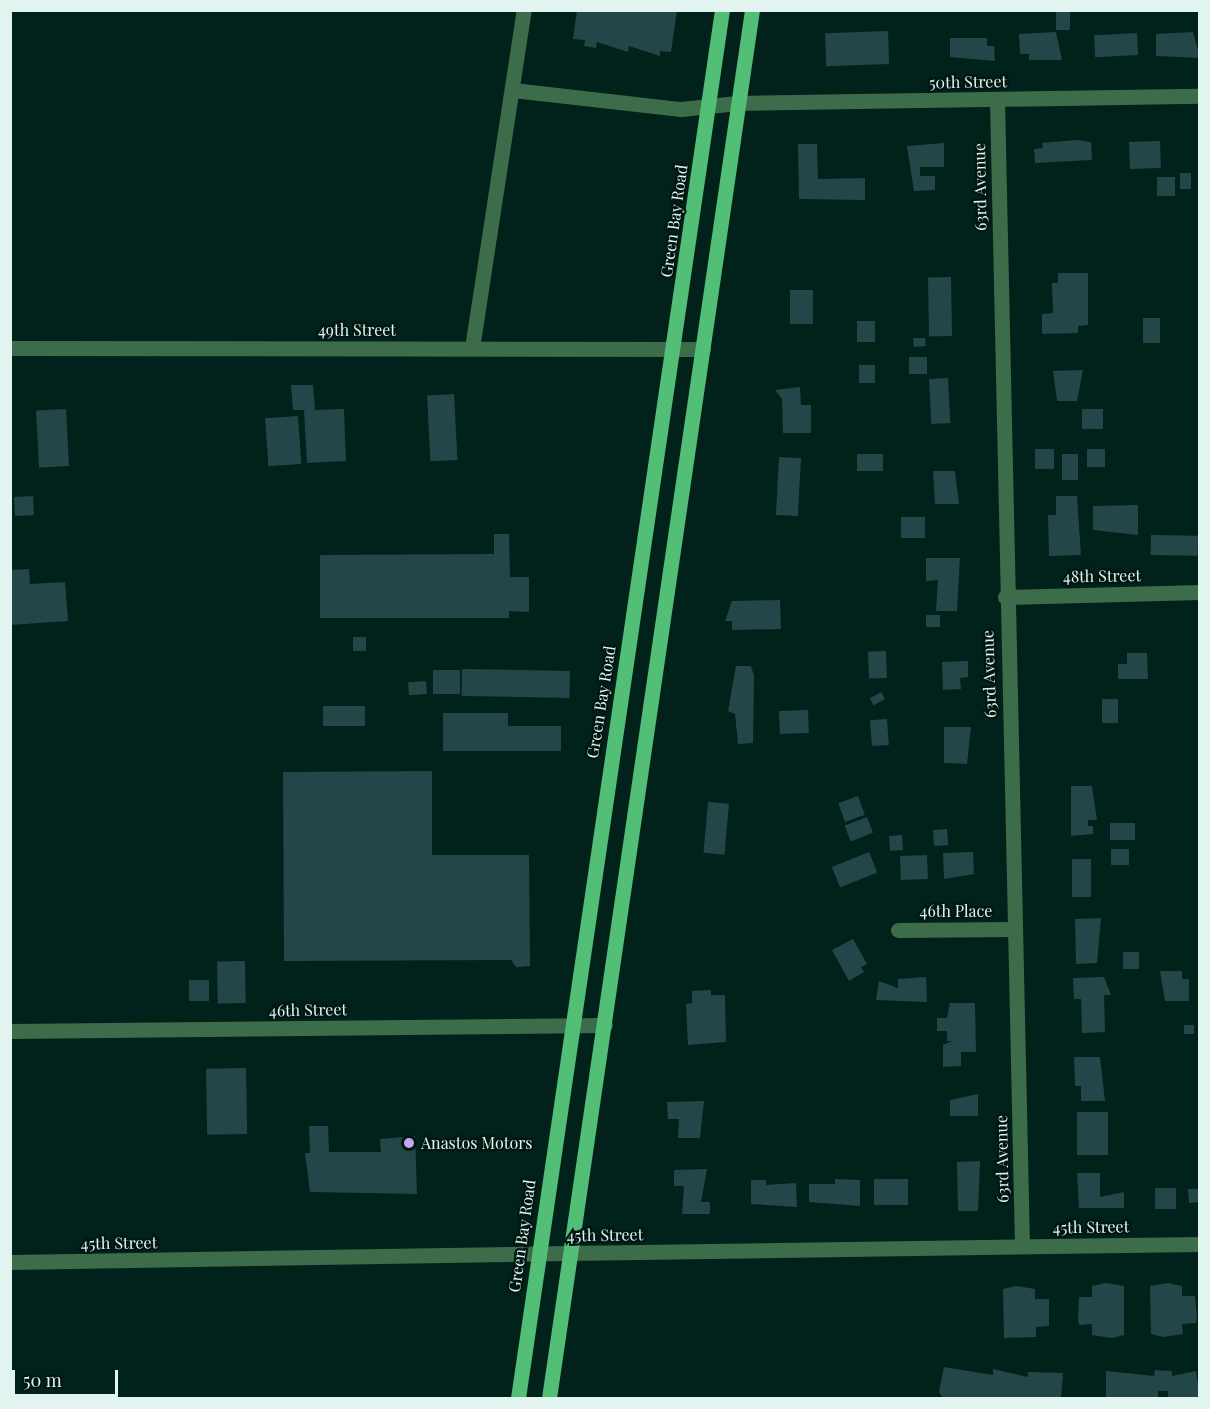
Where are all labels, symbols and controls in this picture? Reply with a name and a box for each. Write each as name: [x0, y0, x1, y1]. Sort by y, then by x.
street label: 50th Street: [929, 72, 1007, 92]
street label: 63rd Avenue: [970, 143, 990, 231]
street label: Green Bay Road: [657, 163, 691, 279]
street label: 49th Street: [318, 320, 396, 340]
street label: 48th Street: [1063, 566, 1141, 586]
street label: 63rd Avenue: [978, 630, 1000, 718]
street label: Green Bay Road: [583, 644, 619, 760]
street label: 46th Place: [920, 901, 992, 921]
street label: 46th Street: [269, 1000, 347, 1020]
street label: 63rd Avenue: [992, 1115, 1012, 1203]
place label: Anastos Motors: [421, 1133, 532, 1153]
marker: Anastos Motors: [402, 1136, 416, 1150]
street label: Green Bay Road: [505, 1178, 539, 1294]
street label: 45th Street: [1053, 1217, 1129, 1237]
street label: 45th Street: [567, 1225, 643, 1245]
street label: 45th Street: [81, 1233, 157, 1253]
scale bar: [15, 1358, 122, 1396]
text: 50 m: [23, 1368, 62, 1392]

